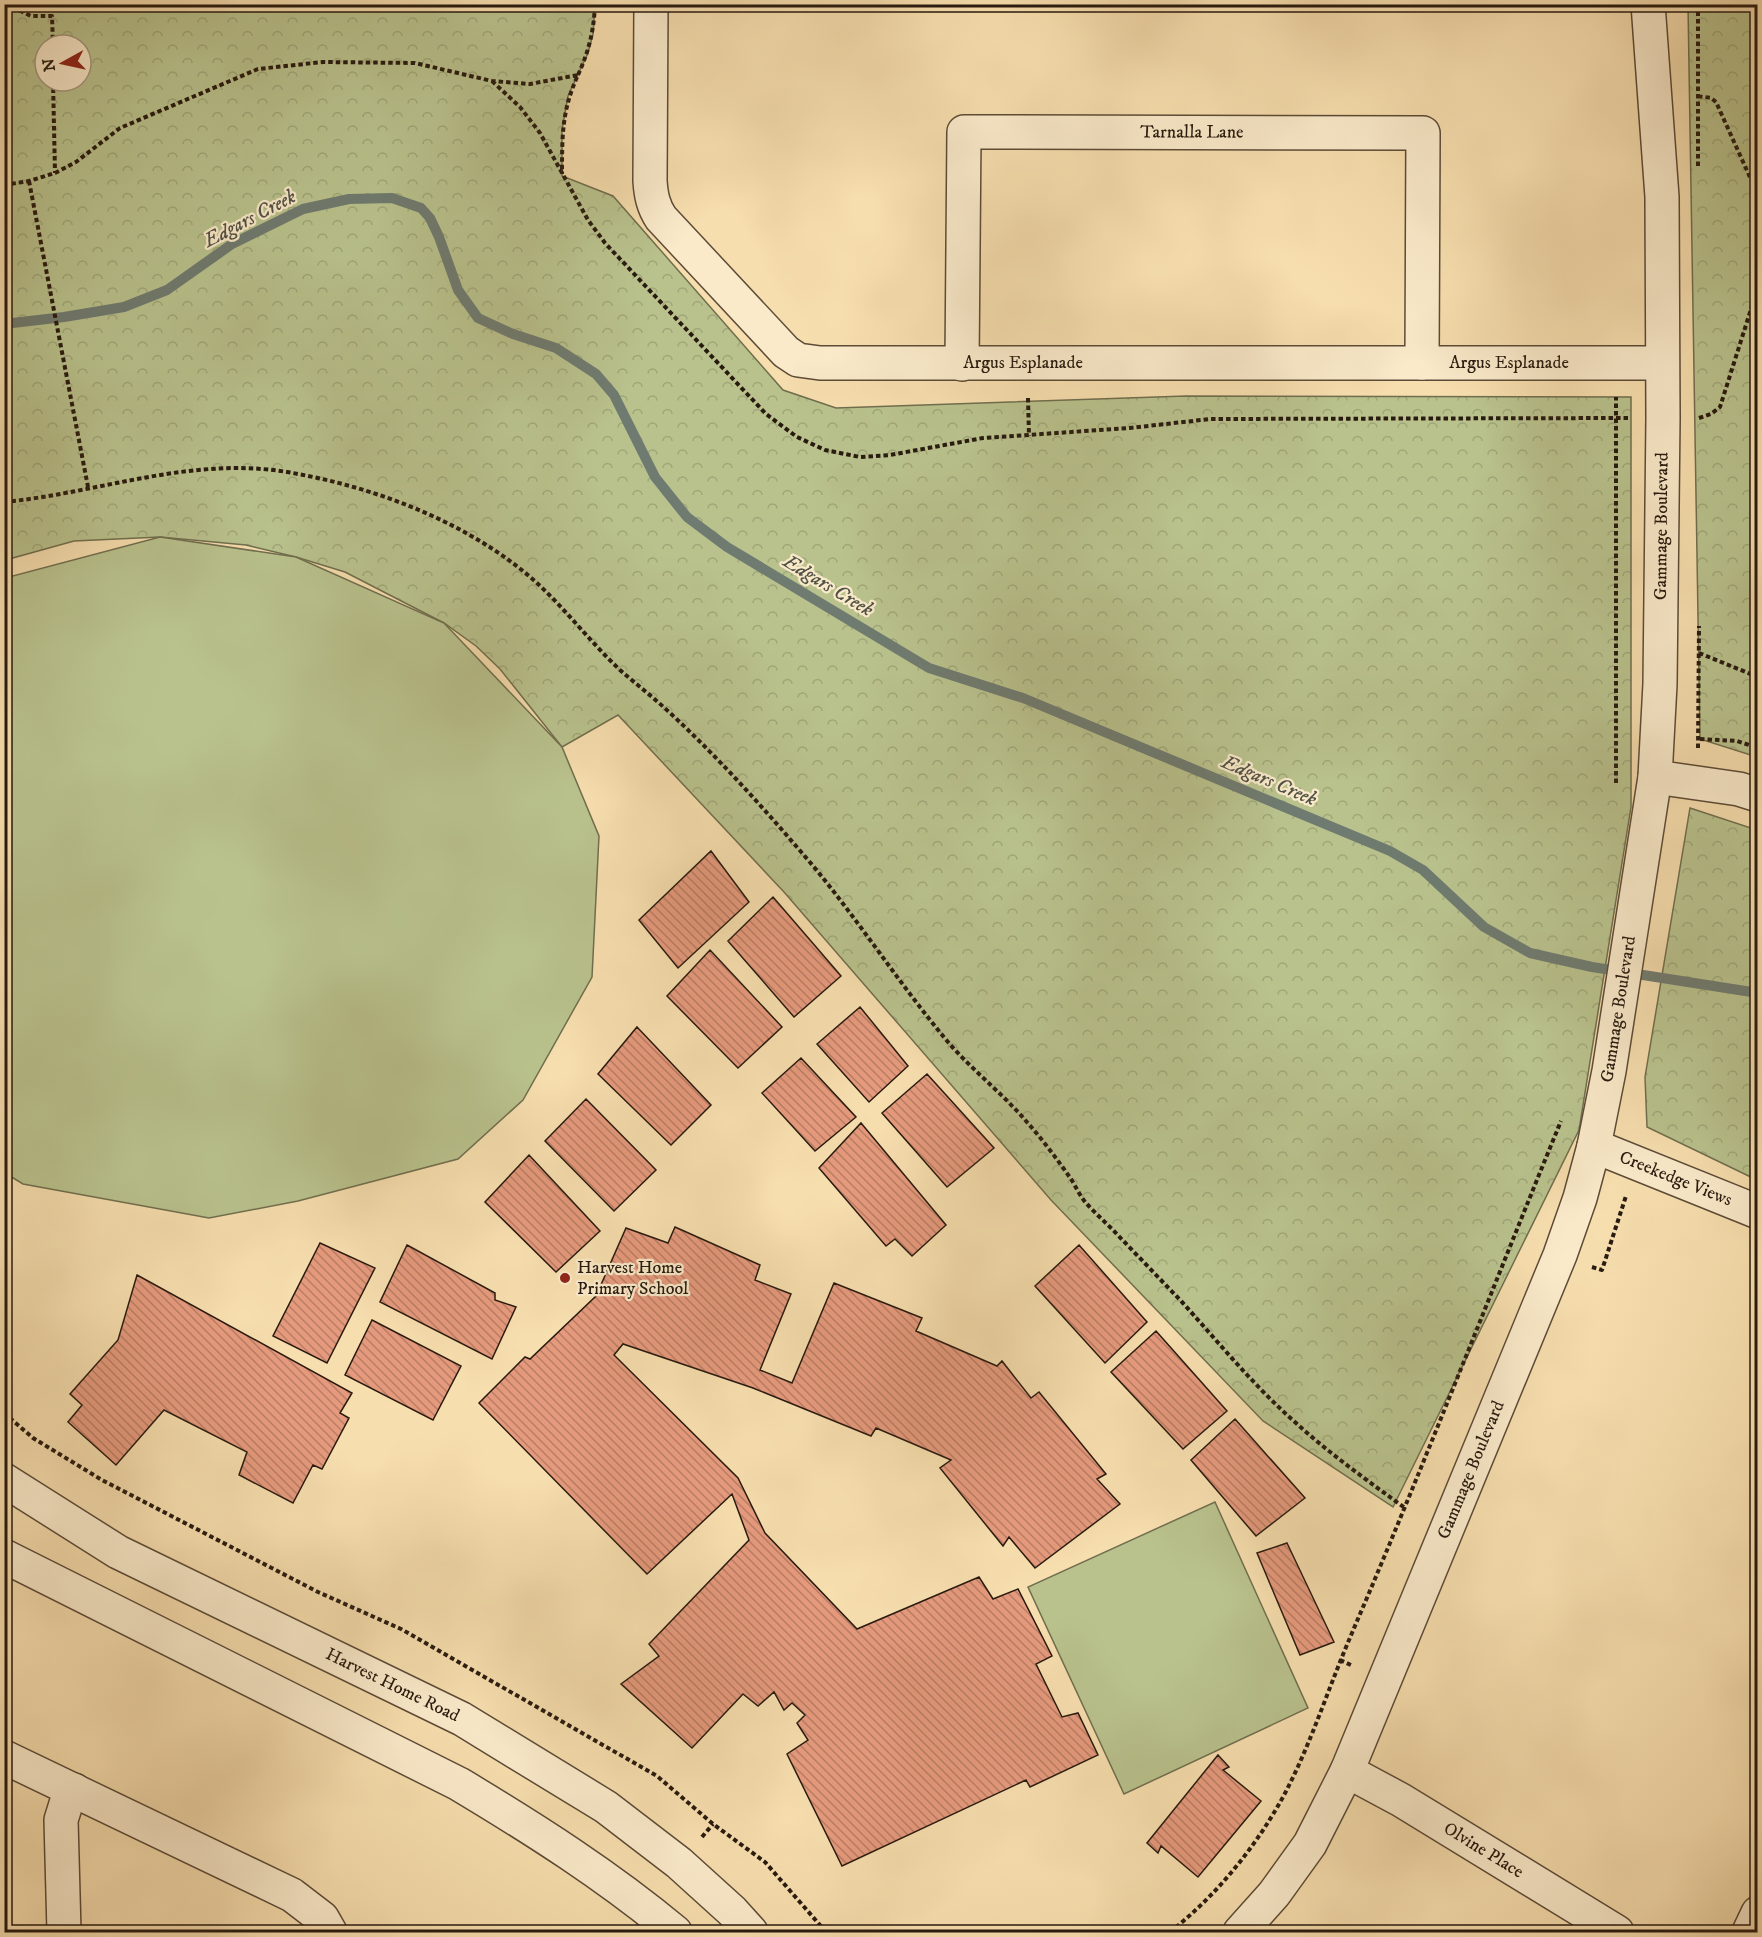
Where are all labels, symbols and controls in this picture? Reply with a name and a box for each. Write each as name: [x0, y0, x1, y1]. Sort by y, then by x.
north arrow: [33, 33, 93, 93]
text: N: [38, 57, 60, 73]
street label: Tarnalla Lane: [1140, 121, 1244, 144]
water label: Edgars Creek: [199, 184, 301, 254]
street label: Argus Esplanade: [963, 352, 1083, 374]
street label: Argus Esplanade: [1449, 352, 1569, 374]
street label: Gammage Boulevard: [1650, 452, 1674, 600]
water label: Edgars Creek: [778, 549, 878, 623]
water label: Edgars Creek: [1217, 749, 1321, 812]
street label: Gammage Boulevard: [1596, 934, 1641, 1084]
street label: Creekedge Views: [1616, 1146, 1735, 1211]
place label: Harvest Home Primary School: [577, 1257, 689, 1300]
marker: Harvest Home Primary School: [558, 1271, 572, 1285]
street label: Gammage Boulevard: [1433, 1397, 1510, 1543]
street label: Harvest Home Road: [322, 1643, 463, 1727]
street label: Olvine Place: [1439, 1818, 1528, 1883]

